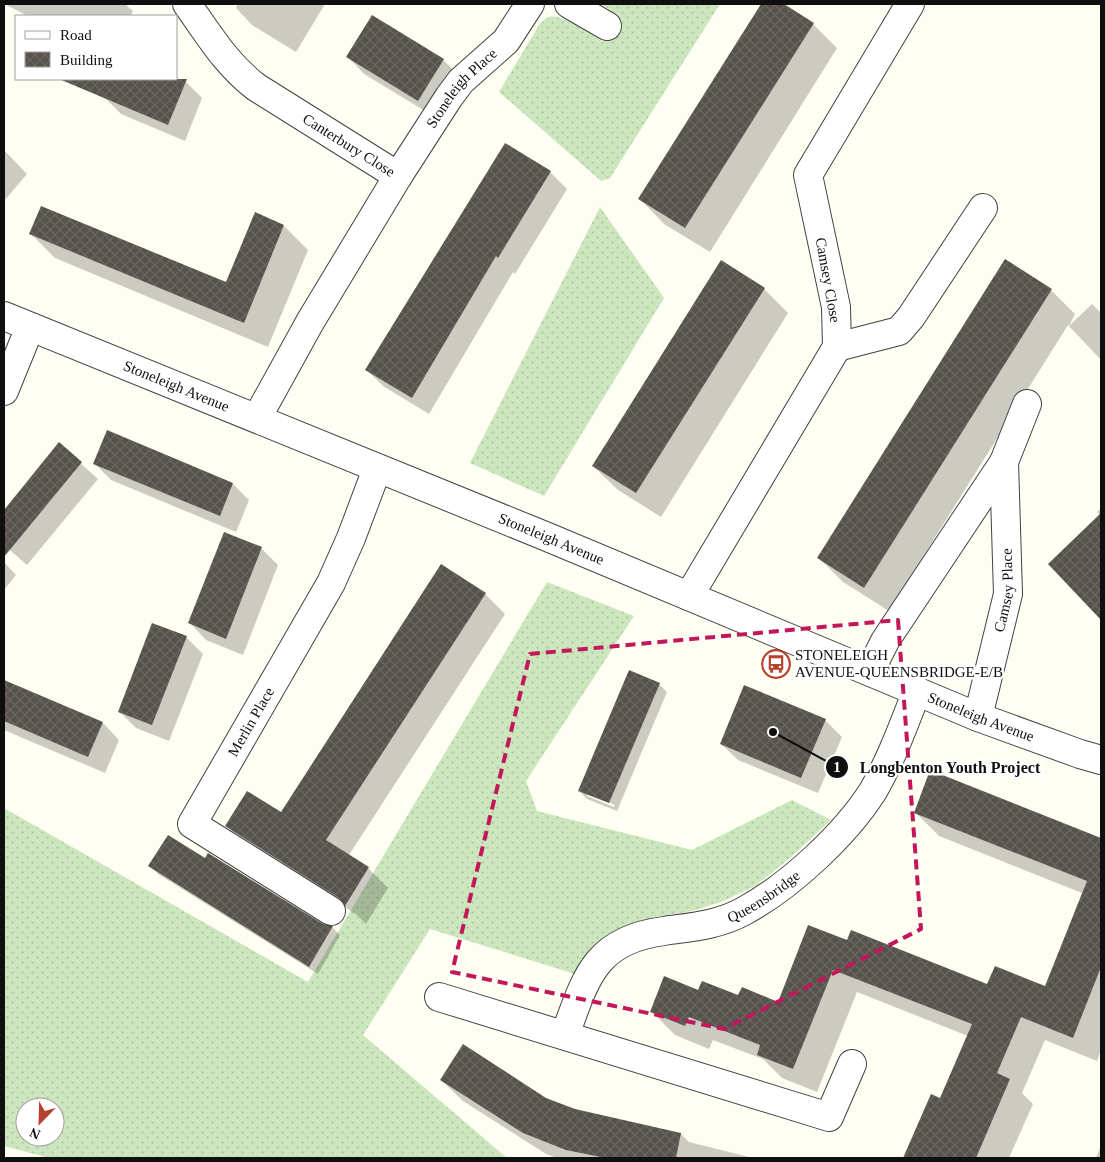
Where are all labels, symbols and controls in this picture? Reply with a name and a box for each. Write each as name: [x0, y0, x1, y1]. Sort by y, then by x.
legend: [15, 15, 178, 80]
text: Road: [60, 27, 92, 43]
street label: Stoneleigh Place: [423, 45, 500, 131]
text: Building: [60, 52, 113, 68]
street label: Canterbury Close: [300, 110, 398, 180]
street label: Camsey Close: [813, 236, 843, 324]
street label: Stoneleigh Avenue: [121, 357, 232, 415]
street label: Stoneleigh Avenue: [496, 510, 607, 568]
street label: Camsey Place: [991, 548, 1016, 634]
place label: STONELEIGH AVENUE-QUEENSBRIDGE-E/B: [795, 647, 1003, 680]
bus stop icon: STONELEIGH AVENUE-QUEENSBRIDGE-E/B: [761, 649, 791, 679]
street label: Merlin Place: [225, 684, 277, 759]
street label: Stoneleigh Avenue: [925, 689, 1037, 745]
callout: Longbenton Youth Project: [825, 752, 1051, 783]
text: 1: [833, 759, 841, 775]
text: Longbenton Youth Project: [860, 759, 1041, 777]
street label: Queensbridge: [725, 867, 803, 926]
north arrow: [15, 1097, 65, 1147]
text: N: [28, 1125, 43, 1142]

